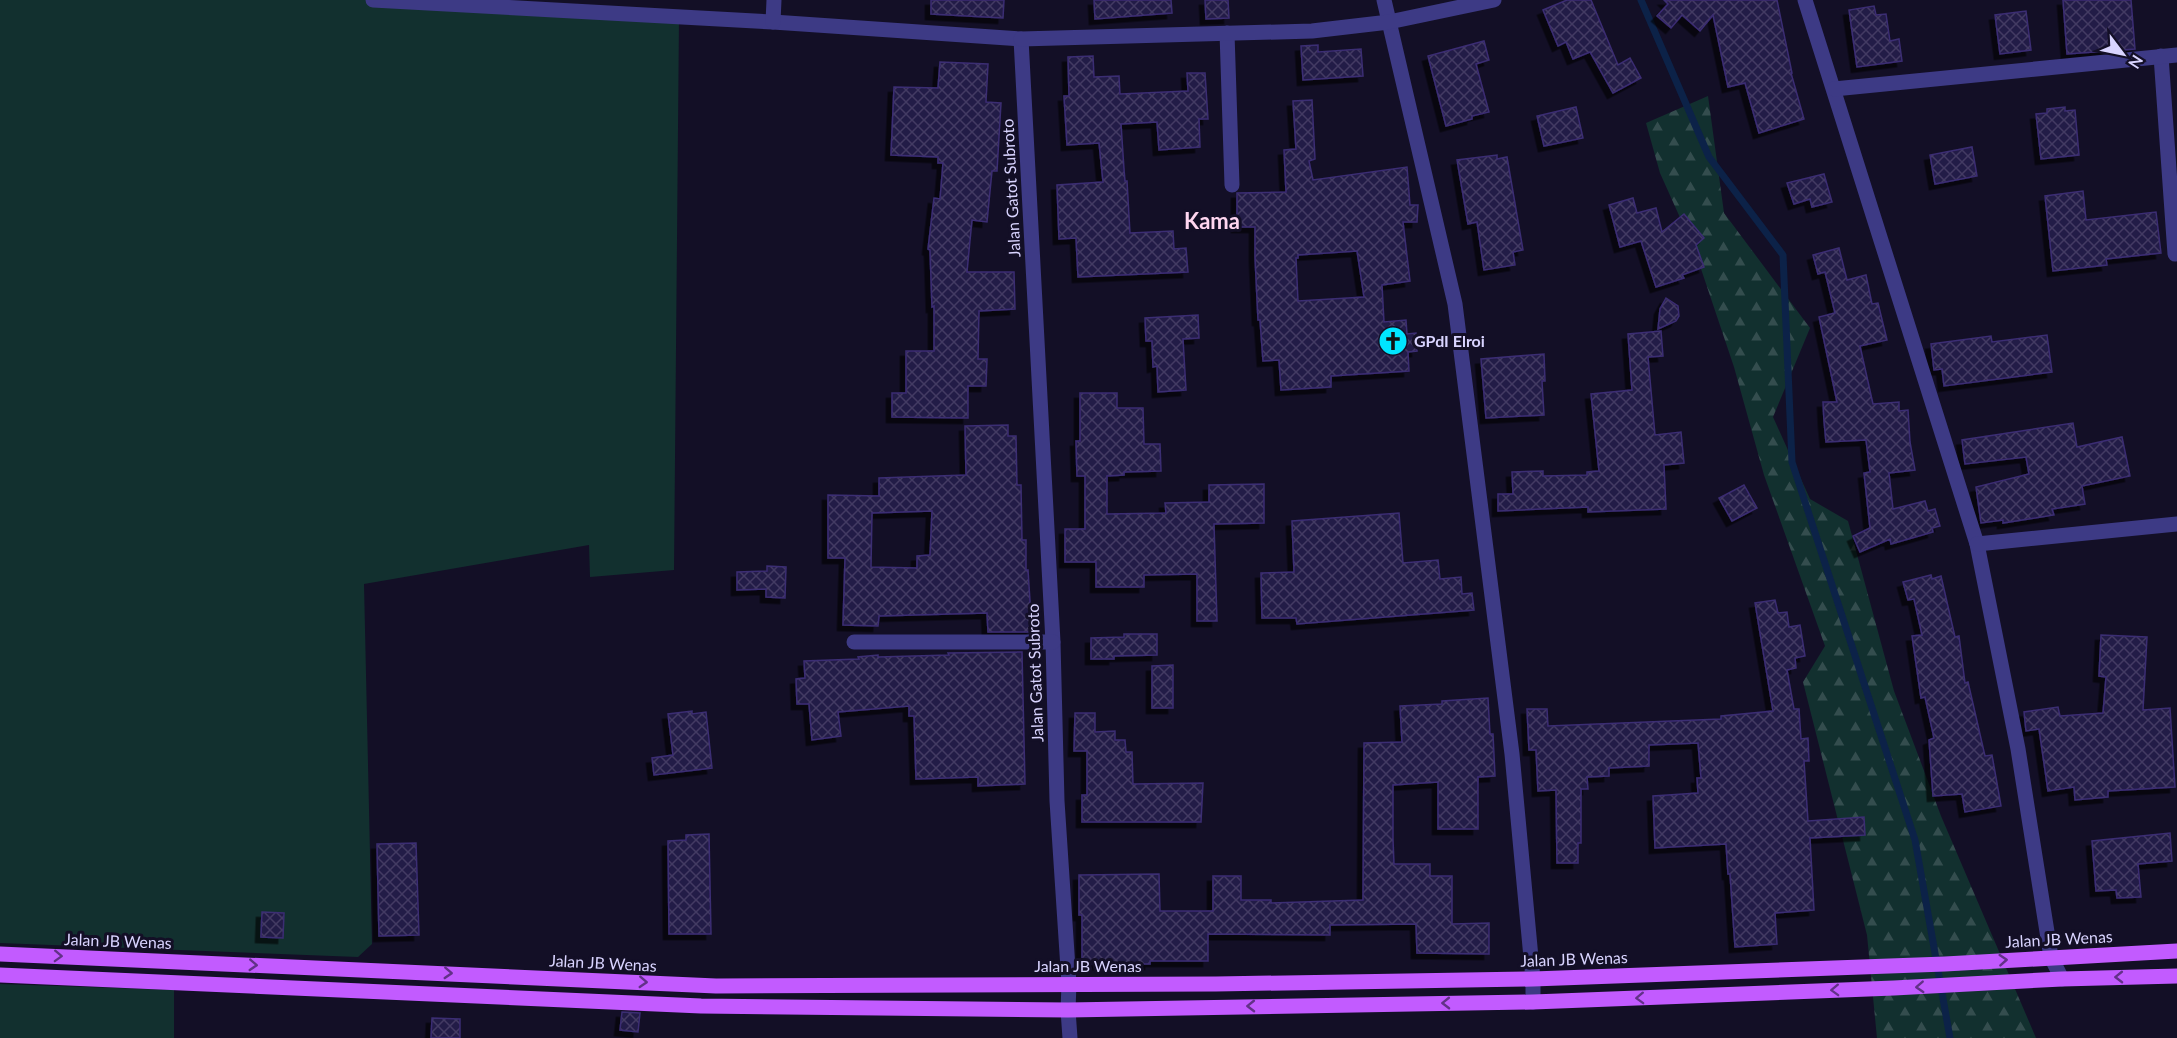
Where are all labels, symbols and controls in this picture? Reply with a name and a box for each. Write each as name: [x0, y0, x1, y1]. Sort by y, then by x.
north arrow: [2093, 24, 2153, 84]
text: N: [2125, 52, 2147, 72]
street label: Jalan Gatot Subroto: [997, 118, 1024, 258]
district label: Kama: [1184, 207, 1240, 234]
church icon: GPdI Elroi: [1377, 325, 1409, 357]
place label: GPdI Elroi: [1414, 331, 1485, 350]
street label: Jalan Gatot Subroto: [1023, 603, 1046, 743]
street label: Jalan JB Wenas: [2005, 926, 2113, 951]
street label: Jalan JB Wenas: [64, 929, 172, 952]
street label: Jalan JB Wenas: [1520, 947, 1628, 970]
one-way arrow: [54, 950, 63, 963]
street label: Jalan JB Wenas: [549, 950, 657, 975]
one-way arrow: [1999, 954, 2008, 967]
street label: Jalan JB Wenas: [1034, 956, 1142, 975]
one-way arrow: [249, 958, 258, 971]
one-way arrow: [444, 967, 453, 980]
one-way arrow: [2114, 971, 2123, 983]
one-way arrow: [638, 976, 647, 989]
one-way arrow: [1916, 981, 1925, 994]
one-way arrow: [1831, 984, 1840, 996]
one-way arrow: [1636, 991, 1645, 1004]
one-way arrow: [1441, 997, 1450, 1009]
one-way arrow: [1246, 1000, 1255, 1012]

